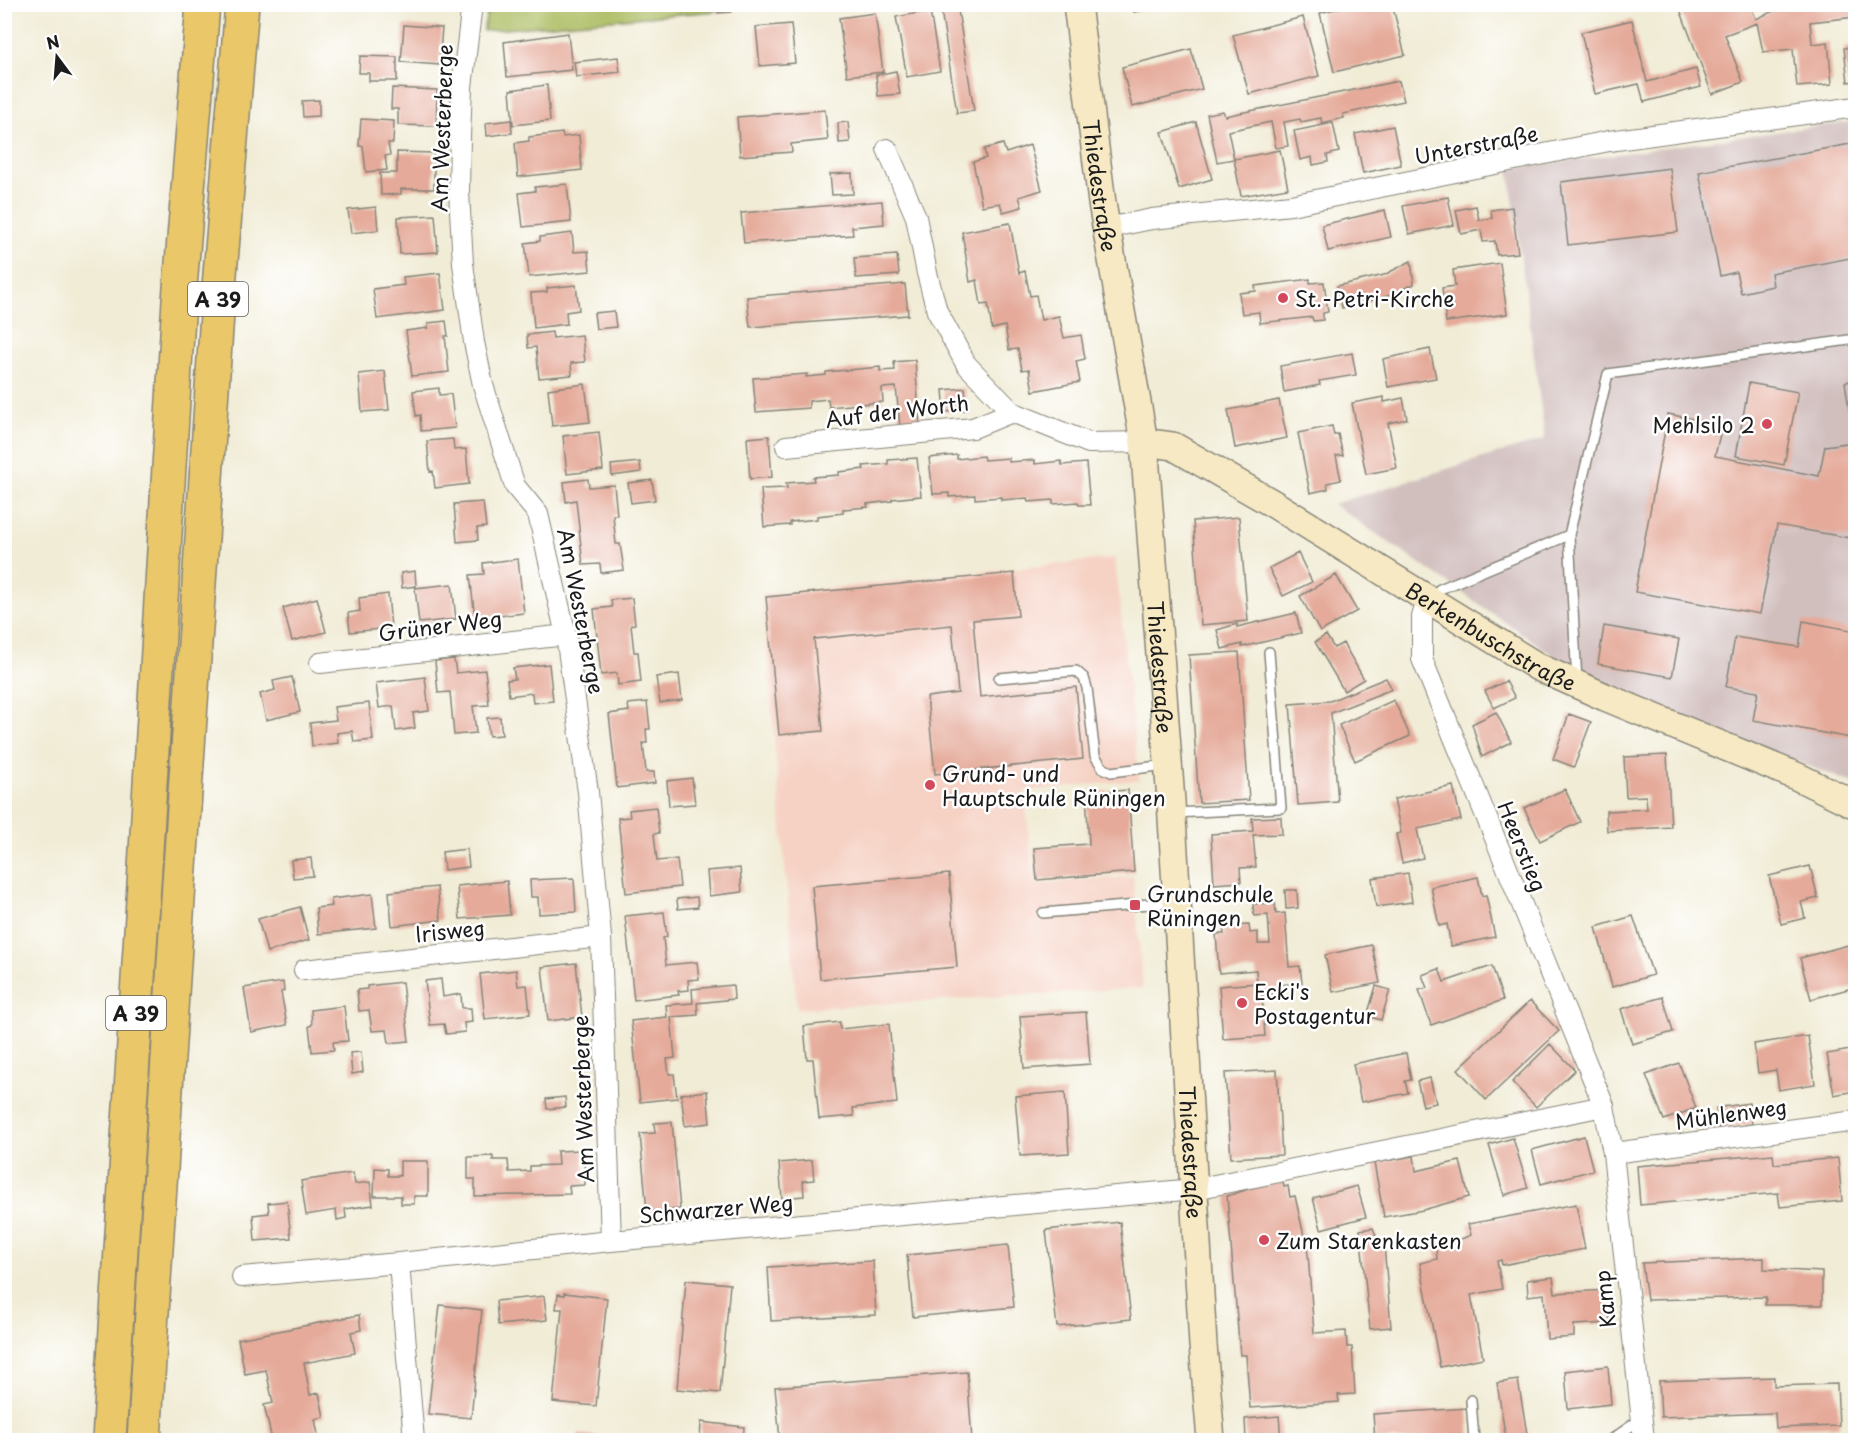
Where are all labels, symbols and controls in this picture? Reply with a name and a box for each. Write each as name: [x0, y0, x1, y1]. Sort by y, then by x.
north arrow: [27, 27, 87, 87]
text: N: [43, 28, 62, 55]
street label: Am Westerberge: [422, 44, 460, 212]
street label: Unterstraße: [1411, 116, 1541, 172]
street label: Thiedestraße: [1076, 118, 1126, 254]
road number: A 39: [188, 282, 248, 316]
place label: St.-Petri-Kirche: [1295, 282, 1454, 314]
marker: St.-Petri-Kirche: [1276, 291, 1290, 305]
street label: Auf der Worth: [823, 385, 971, 435]
place label: Mehlsilo 2: [1653, 408, 1755, 440]
marker: Mehlsilo 2: [1760, 417, 1774, 431]
street label: Am Westerberge: [550, 526, 614, 696]
street label: Berkenbuschstraße: [1400, 573, 1581, 698]
street label: Thiedestraße: [1140, 600, 1182, 735]
street label: Grüner Weg: [376, 602, 504, 648]
place label: Grund- und Hauptschule Rüningen: [942, 757, 1166, 813]
marker: Grund- und Hauptschule Rüningen: [923, 778, 937, 792]
street label: Heerstieg: [1490, 796, 1556, 896]
place label: Grundschule Rüningen: [1147, 877, 1274, 933]
marker: Grundschule Rüningen: [1128, 898, 1142, 912]
street label: Irisweg: [414, 910, 486, 950]
place label: Ecki's Postagentur: [1254, 975, 1375, 1031]
road number: A 39: [106, 996, 166, 1030]
marker: Ecki's Postagentur: [1235, 996, 1249, 1010]
street label: Am Westerberge: [563, 1015, 601, 1183]
street label: Thiedestraße: [1172, 1085, 1212, 1220]
street label: Mühlenweg: [1673, 1089, 1789, 1137]
street label: Schwarzer Weg: [638, 1185, 794, 1231]
place label: Zum Starenkasten: [1276, 1224, 1462, 1256]
marker: Zum Starenkasten: [1257, 1233, 1271, 1247]
street label: Kamp: [1585, 1269, 1623, 1329]

